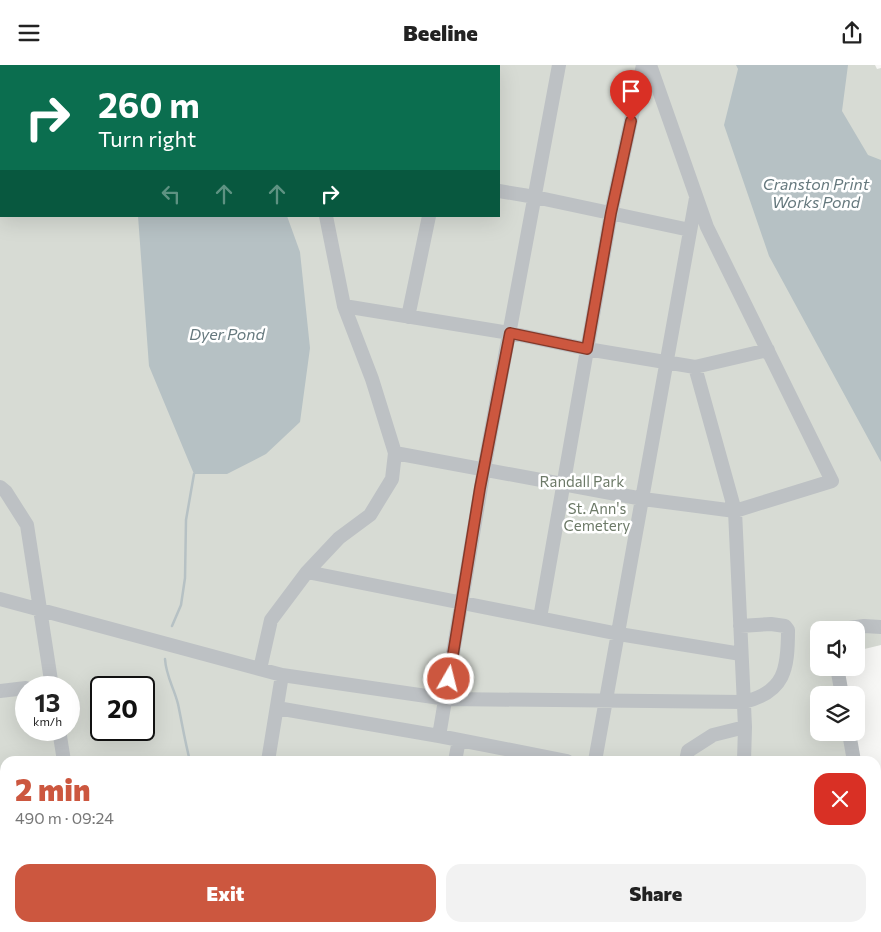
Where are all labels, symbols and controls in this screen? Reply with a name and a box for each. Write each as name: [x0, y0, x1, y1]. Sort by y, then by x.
icon: menu: [15, 19, 43, 47]
text: Beeline: [403, 19, 478, 46]
icon: share: [838, 19, 866, 47]
pin: [610, 70, 652, 121]
icon: arrive: [617, 77, 645, 105]
text: 260 m: [98, 82, 200, 125]
icon: right: [15, 85, 80, 150]
text: Turn right: [98, 125, 196, 152]
water label: Cranston Print Works Pond: [763, 174, 870, 211]
icon: left: [157, 180, 185, 208]
icon: ahead: [210, 180, 238, 208]
icon: ahead: [263, 180, 291, 208]
icon: right: [316, 180, 344, 208]
water label: Dyer Pond: [189, 324, 266, 343]
park label: Randall Park: [540, 472, 624, 490]
park label: St. Ann's Cemetery: [564, 499, 631, 534]
map controls: [810, 621, 865, 741]
button: sound: [810, 621, 865, 676]
position arrow: [422, 652, 474, 704]
speed limit sign: 20: [90, 676, 155, 741]
button: layers: [810, 686, 865, 741]
text: 13: [35, 687, 60, 717]
text: km/h: [33, 714, 62, 728]
text: 2 min: [15, 770, 90, 807]
button: close: [814, 773, 866, 825]
text: 490 m · 09:24: [15, 808, 114, 827]
button: Exit: [15, 864, 436, 922]
button: Share: [446, 864, 866, 922]

